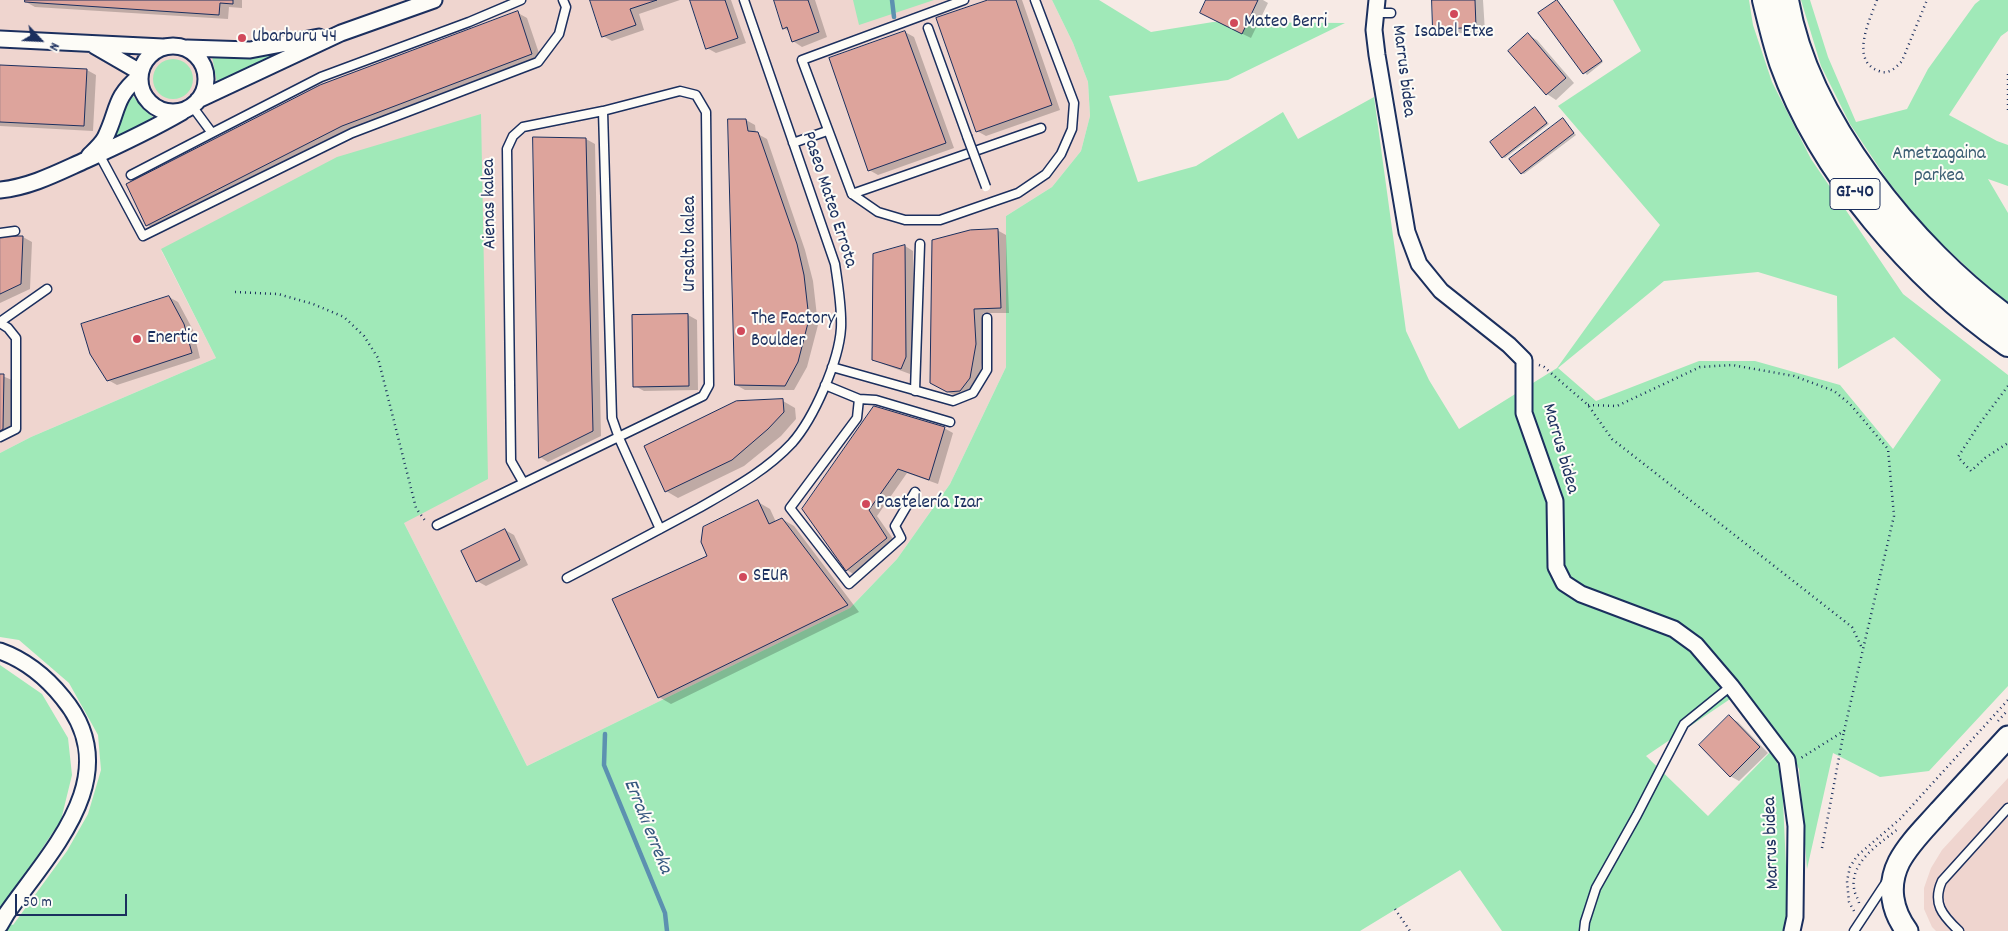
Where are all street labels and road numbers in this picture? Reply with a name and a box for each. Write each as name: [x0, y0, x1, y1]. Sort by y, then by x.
street label: Marrus bidea: [1385, 24, 1419, 118]
street label: Paseo Mateo Errota: [795, 129, 861, 271]
street label: Aienas kalea: [479, 158, 503, 250]
road number: GI-40: [1830, 178, 1880, 210]
street label: Ursalto kalea: [680, 196, 702, 292]
street label: Marrus bidea: [1535, 401, 1583, 497]
street label: Marrus bidea: [1760, 796, 1786, 890]

